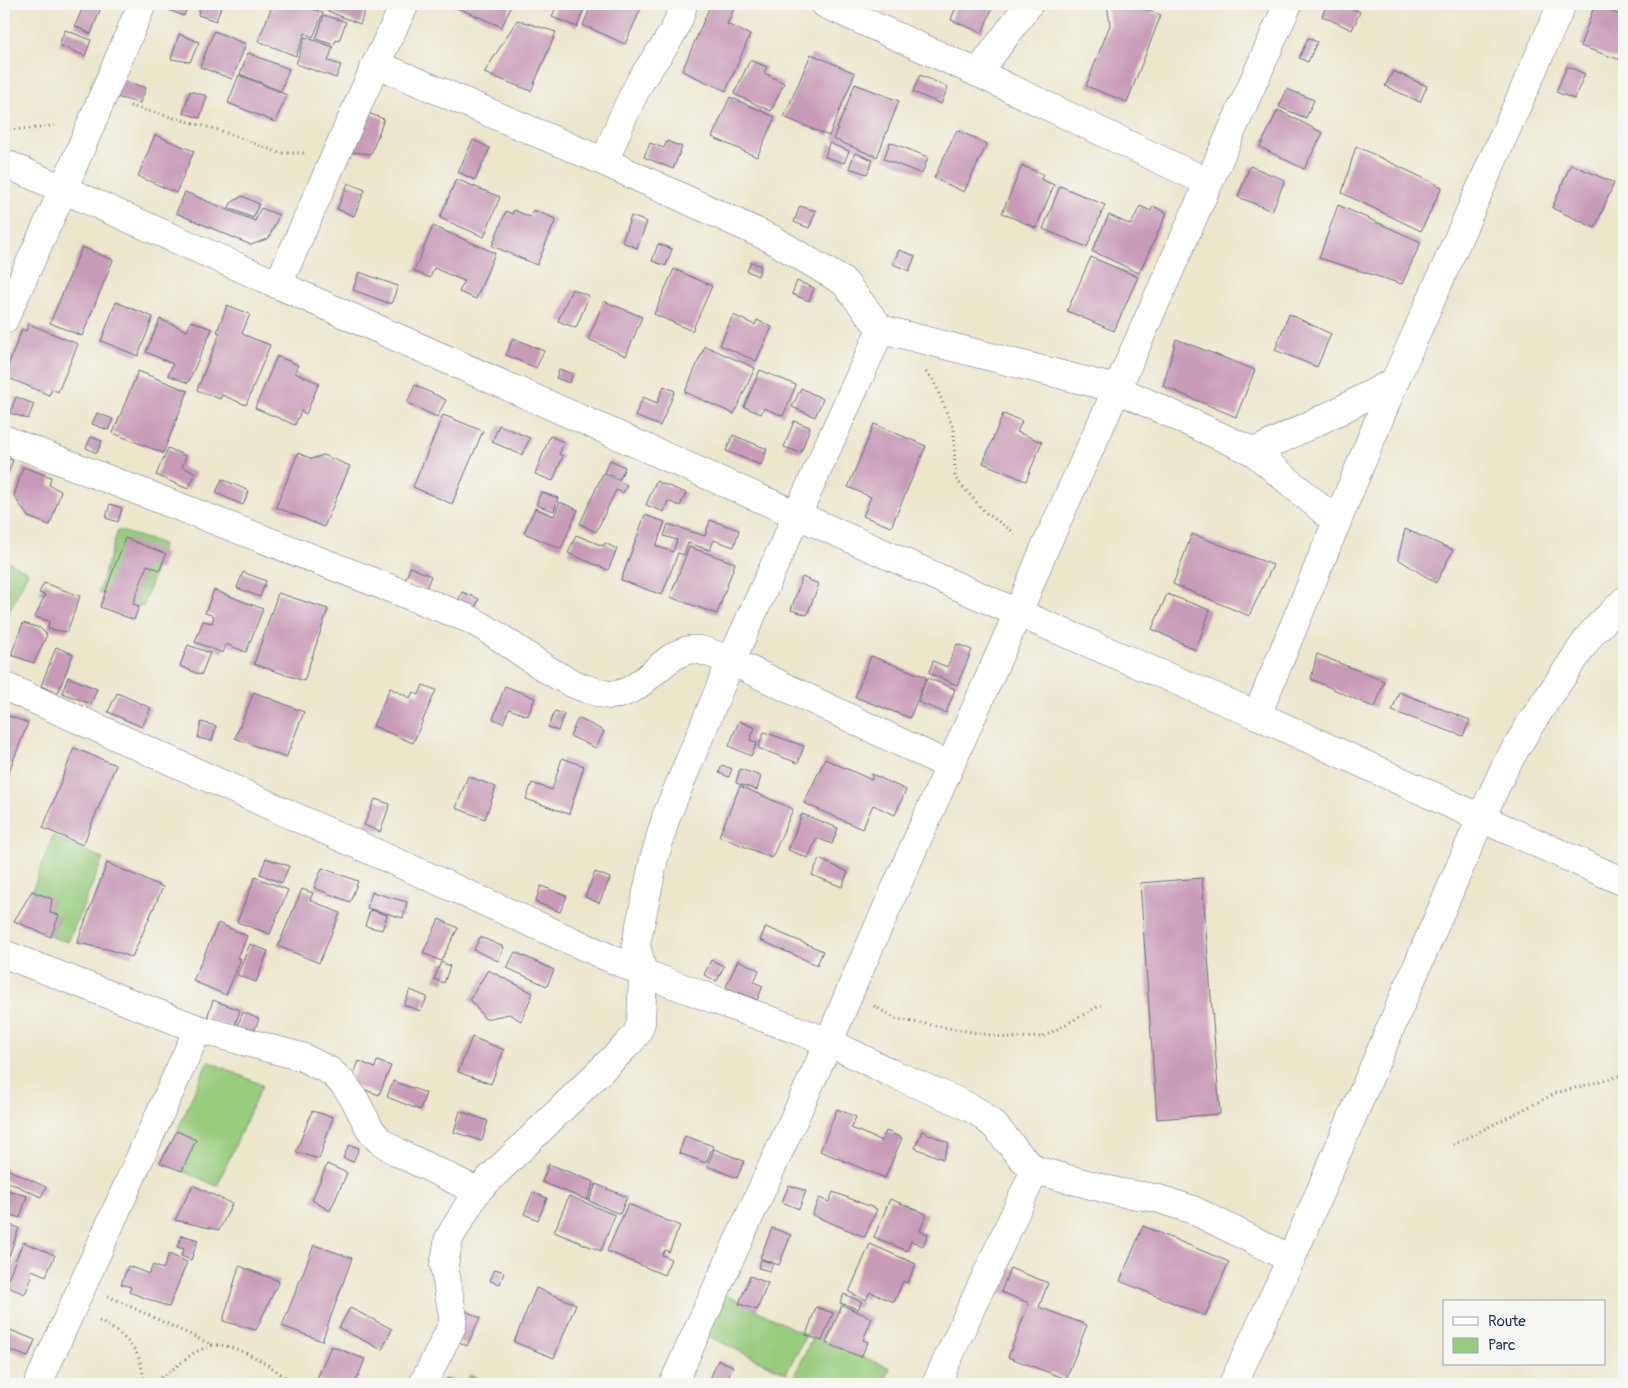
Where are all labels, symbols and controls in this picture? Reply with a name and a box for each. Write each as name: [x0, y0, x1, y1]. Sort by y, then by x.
legend: [1443, 1300, 1606, 1366]
text: Route: [1488, 1312, 1526, 1331]
text: Parc: [1488, 1336, 1516, 1355]

